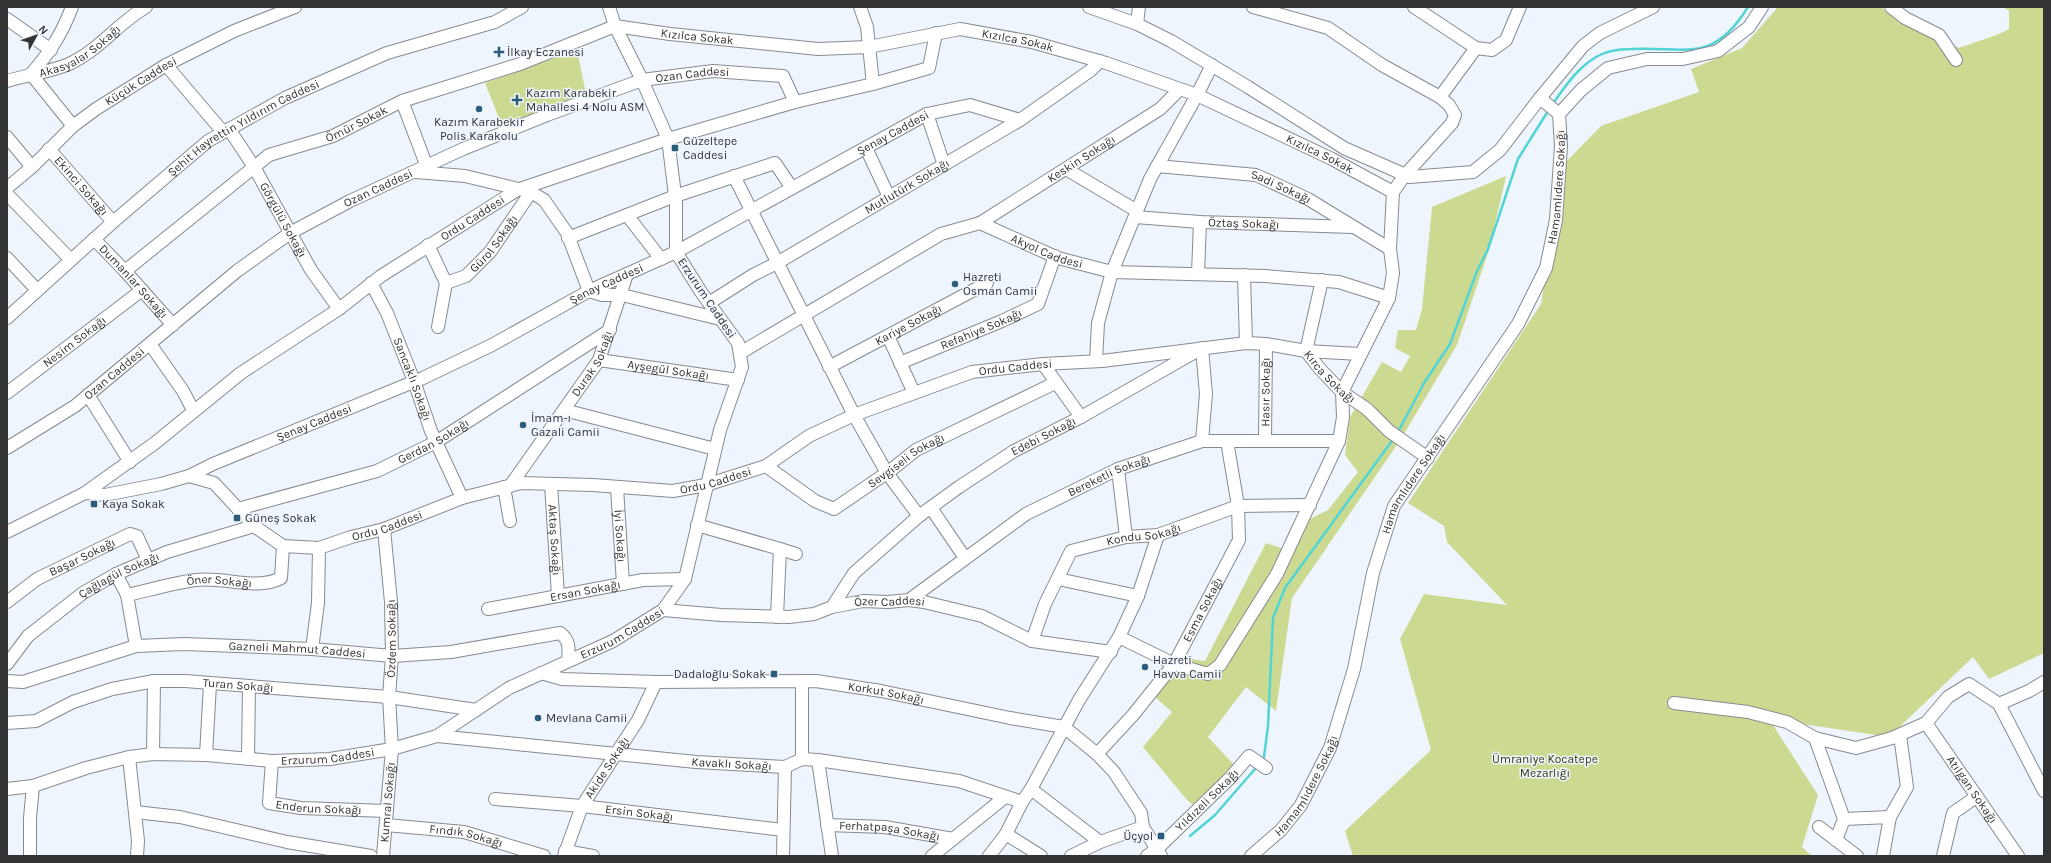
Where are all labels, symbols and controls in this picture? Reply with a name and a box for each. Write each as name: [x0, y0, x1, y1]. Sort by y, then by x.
north arrow: [16, 16, 56, 56]
street label: Akasyalar Sokağı: [38, 22, 123, 80]
text: N: [36, 23, 51, 37]
street label: Kızılca Sokak: [660, 26, 735, 47]
street label: Kızılca Sokak: [981, 26, 1056, 55]
place label: İlkay Eczanesi: [507, 45, 584, 59]
marker: İlkay Eczanesi: [494, 47, 504, 57]
street label: Küçük Caddesi: [102, 54, 179, 109]
street label: Ozan Caddesi: [655, 64, 730, 85]
street label: Şehit Hayrettin Yıldırım Caddesi: [165, 77, 321, 179]
place label: Kazım Karabekir Mahallesi 4 Nolu ASM: [526, 86, 644, 114]
marker: Kazım Karabekir Mahallesi 4 Nolu ASM: [511, 94, 523, 106]
street label: Ömür Sokak: [324, 102, 390, 145]
marker: Kazım Karabekir Polis Karakolu: [474, 104, 484, 114]
street label: Şenay Caddesi: [854, 107, 931, 158]
place label: Kazım Karabekir Polis Karakolu: [434, 115, 525, 143]
street label: Hamamlıdere Sokağı: [1544, 129, 1568, 246]
street label: Kızılca Sokak: [1284, 131, 1356, 176]
street label: Keskin Sokağı: [1045, 132, 1118, 186]
place label: Güzeltepe Caddesi: [683, 134, 737, 162]
marker: Güzeltepe Caddesi: [670, 143, 680, 153]
street label: Ekinci Sokağı: [51, 153, 111, 218]
street label: Mutlutürk Sokağı: [862, 156, 952, 217]
street label: Ozan Caddesi: [341, 166, 415, 210]
street label: Sadi Sokağı: [1250, 168, 1314, 206]
street label: Görgülü Sokağı: [257, 180, 310, 260]
street label: Ordu Caddesi: [438, 192, 507, 244]
street label: Gürol Sokağı: [467, 212, 520, 275]
street label: Öztaş Sokağı: [1208, 215, 1280, 232]
street label: Akyol Caddesi: [1009, 231, 1084, 271]
street label: Dumanlar Sokağı: [96, 242, 171, 321]
street label: Erzurum Caddesi: [675, 255, 739, 341]
street label: Şenay Caddesi: [567, 261, 645, 307]
place label: Hazreti Osman Camii: [963, 270, 1037, 298]
marker: Hazreti Osman Camii: [950, 279, 960, 289]
street label: Kariye Sokağı: [873, 301, 944, 348]
street label: Refahiye Sokağı: [938, 306, 1024, 353]
street label: Nesim Sokağı: [40, 313, 109, 370]
street label: Durak Sokağı: [569, 329, 615, 399]
street label: Sancaklı Sokağı: [390, 335, 434, 423]
street label: Ozan Caddesi: [81, 344, 147, 403]
street label: Kırca Sokağı: [1301, 347, 1358, 406]
street label: Ayşegül Sokağı: [626, 357, 710, 383]
street label: Ordu Caddesi: [978, 357, 1052, 378]
street label: Hasır Sokağı: [1258, 357, 1273, 427]
street label: Şenay Caddesi: [274, 401, 354, 444]
place label: İmam-ı Gazali Camii: [531, 411, 600, 439]
street label: Edebi Sokağı: [1008, 414, 1078, 458]
street label: Gerdan Sokağı: [396, 416, 472, 467]
marker: İmam-ı Gazali Camii: [518, 420, 528, 430]
street label: Sevgiseli Sokağı: [865, 430, 947, 491]
street label: Hamamlıdere Sokağı: [1379, 431, 1448, 536]
street label: Bereketli Sokağı: [1065, 452, 1152, 500]
street label: Ordu Caddesi: [679, 464, 753, 497]
place label: Kaya Sokak: [102, 497, 165, 511]
marker: Kaya Sokak: [89, 499, 99, 509]
street label: Aktaş Sokağı: [545, 504, 564, 576]
street label: Ordu Caddesi: [350, 507, 424, 544]
street label: İyi Sokağı: [611, 509, 629, 563]
place label: Güneş Sokak: [245, 511, 317, 525]
marker: Güneş Sokak: [232, 513, 242, 523]
street label: Kondu Sokağı: [1105, 520, 1183, 549]
street label: Başar Sokağı: [47, 535, 118, 579]
street label: Çağlagül Sokağı: [75, 549, 161, 601]
street label: Öner Sokağı: [185, 572, 252, 590]
street label: Esma Sokağı: [1180, 575, 1225, 644]
street label: Ersan Sokağı: [549, 577, 622, 604]
street label: Özer Caddesi: [853, 593, 926, 610]
street label: Özdem Sokağı: [383, 599, 399, 678]
street label: Erzurum Caddesi: [578, 604, 667, 662]
street label: Gazneli Mahmut Caddesi: [228, 639, 366, 661]
place label: Hazreti Havva Camii: [1153, 653, 1222, 681]
marker: Hazreti Havva Camii: [1140, 662, 1150, 672]
place label: Dadaloğlu Sokak: [674, 667, 766, 681]
marker: Dadaloğlu Sokak: [769, 669, 779, 679]
street label: Turan Sokağı: [202, 675, 274, 695]
street label: Korkut Sokağı: [847, 679, 925, 707]
place label: Mevlana Camii: [546, 711, 627, 725]
marker: Mevlana Camii: [533, 713, 543, 723]
street label: Akide Sokağı: [582, 734, 632, 801]
street label: Hamamlıdere Sokağı: [1272, 734, 1340, 839]
street label: Erzurum Caddesi: [281, 745, 376, 768]
park label: Ümraniye Kocatepe Mezarlığı: [1492, 752, 1598, 780]
street label: Atılgan Sokağı: [1944, 753, 2000, 826]
street label: Kavaklı Sokağı: [691, 755, 772, 773]
street label: Kumral Sokağı: [377, 761, 398, 843]
street label: Yıldızeli Sokağı: [1172, 766, 1242, 834]
street label: Enderun Sokağı: [274, 797, 362, 817]
street label: Ersin Sokağı: [604, 802, 674, 824]
street label: Ferhatpaşa Sokağı: [839, 818, 941, 844]
street label: Fındık Sokağı: [429, 822, 505, 850]
place label: Üçyol: [1123, 829, 1153, 843]
marker: Üçyol: [1156, 831, 1166, 841]

